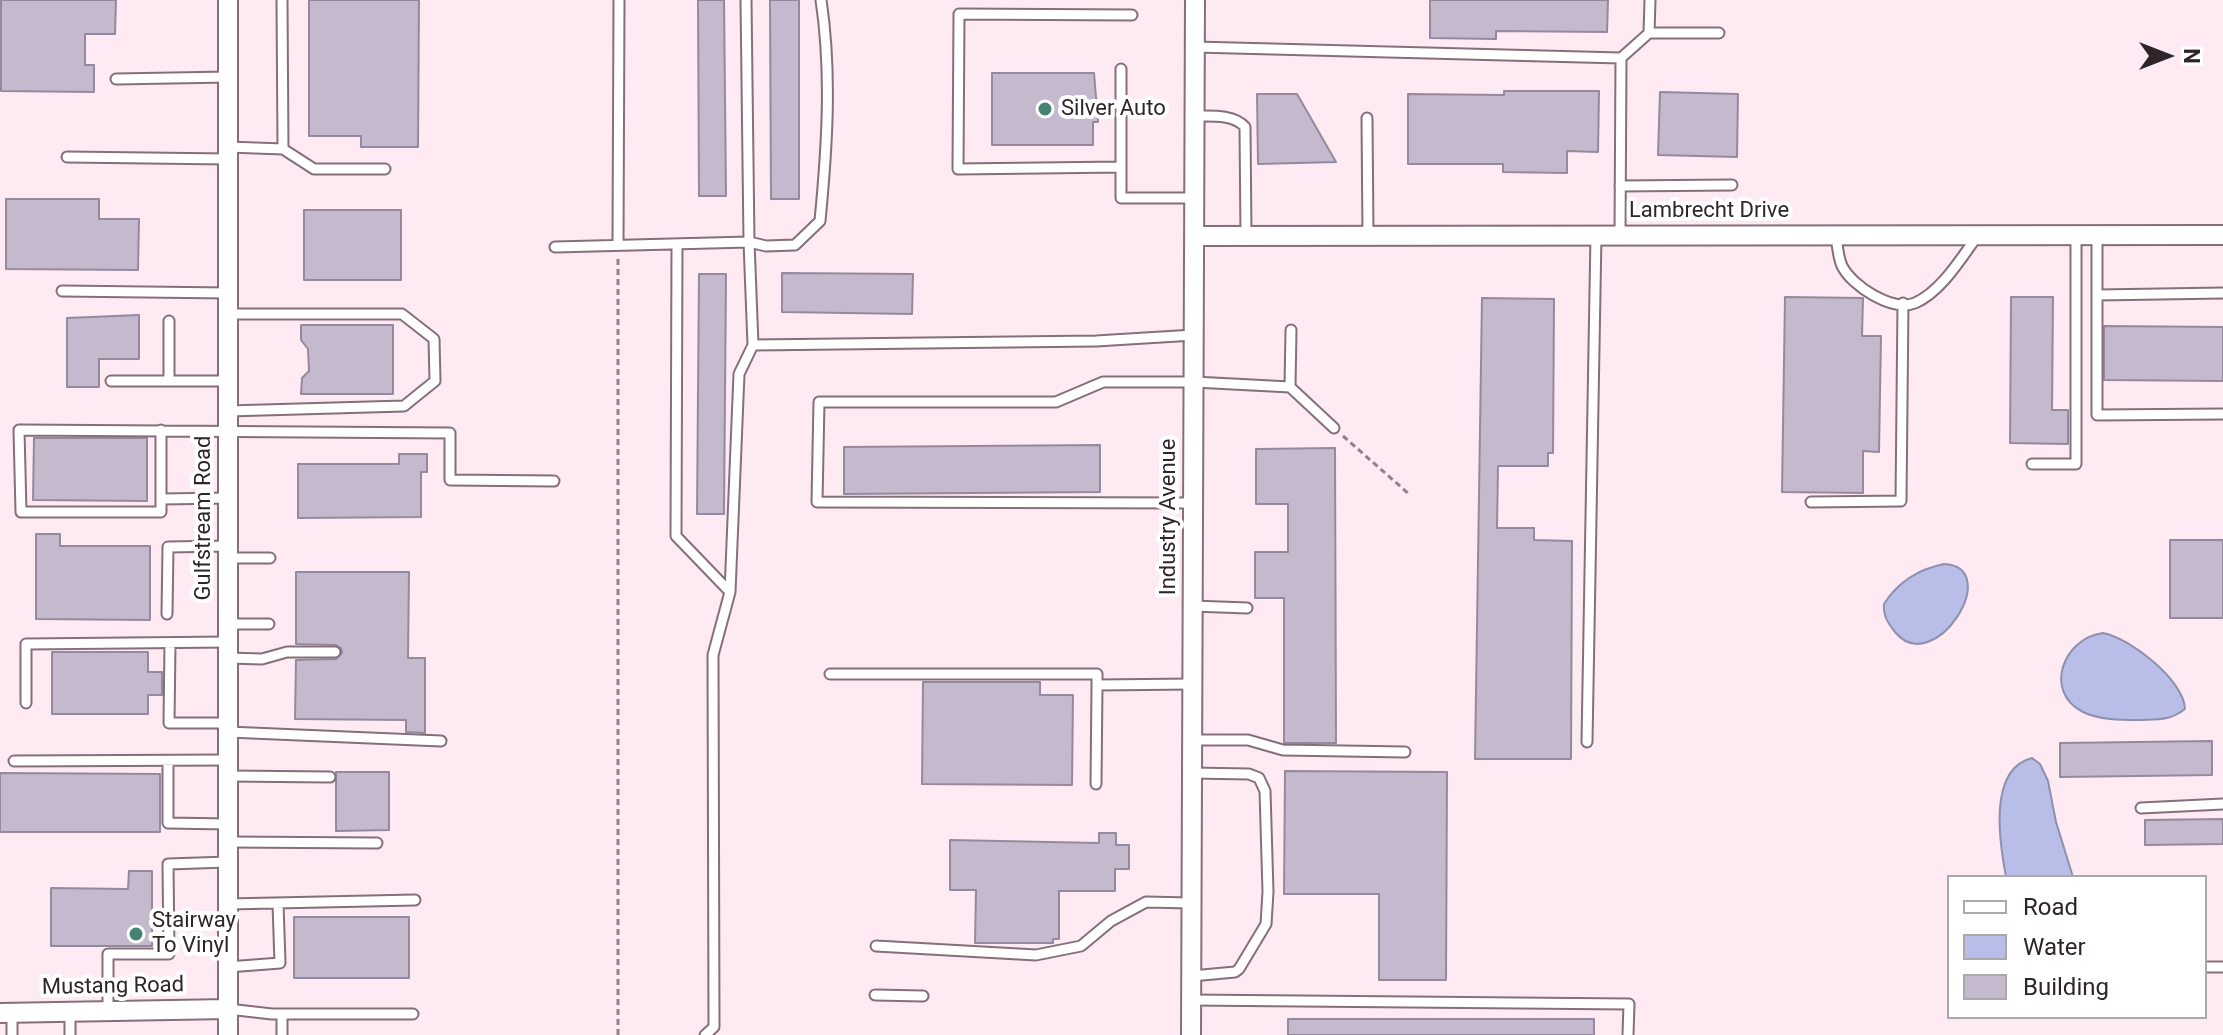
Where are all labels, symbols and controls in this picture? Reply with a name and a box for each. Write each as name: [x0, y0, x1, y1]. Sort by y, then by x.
north arrow: [2127, 16, 2207, 96]
text: N: [2179, 48, 2204, 64]
place label: Silver Auto: [1061, 96, 1166, 122]
marker: Silver Auto: [1036, 100, 1054, 118]
street label: Lambrecht Drive: [1629, 198, 1789, 224]
street label: Gulfstream Road: [191, 436, 217, 600]
street label: Industry Avenue: [1156, 439, 1182, 595]
legend: [1947, 875, 2207, 1019]
text: Road: [2023, 893, 2078, 921]
place label: Stairway To Vinyl: [152, 908, 236, 960]
marker: Stairway To Vinyl: [127, 925, 145, 943]
text: Water: [2023, 933, 2086, 961]
street label: Mustang Road: [42, 973, 184, 1001]
text: Building: [2023, 973, 2109, 1001]

